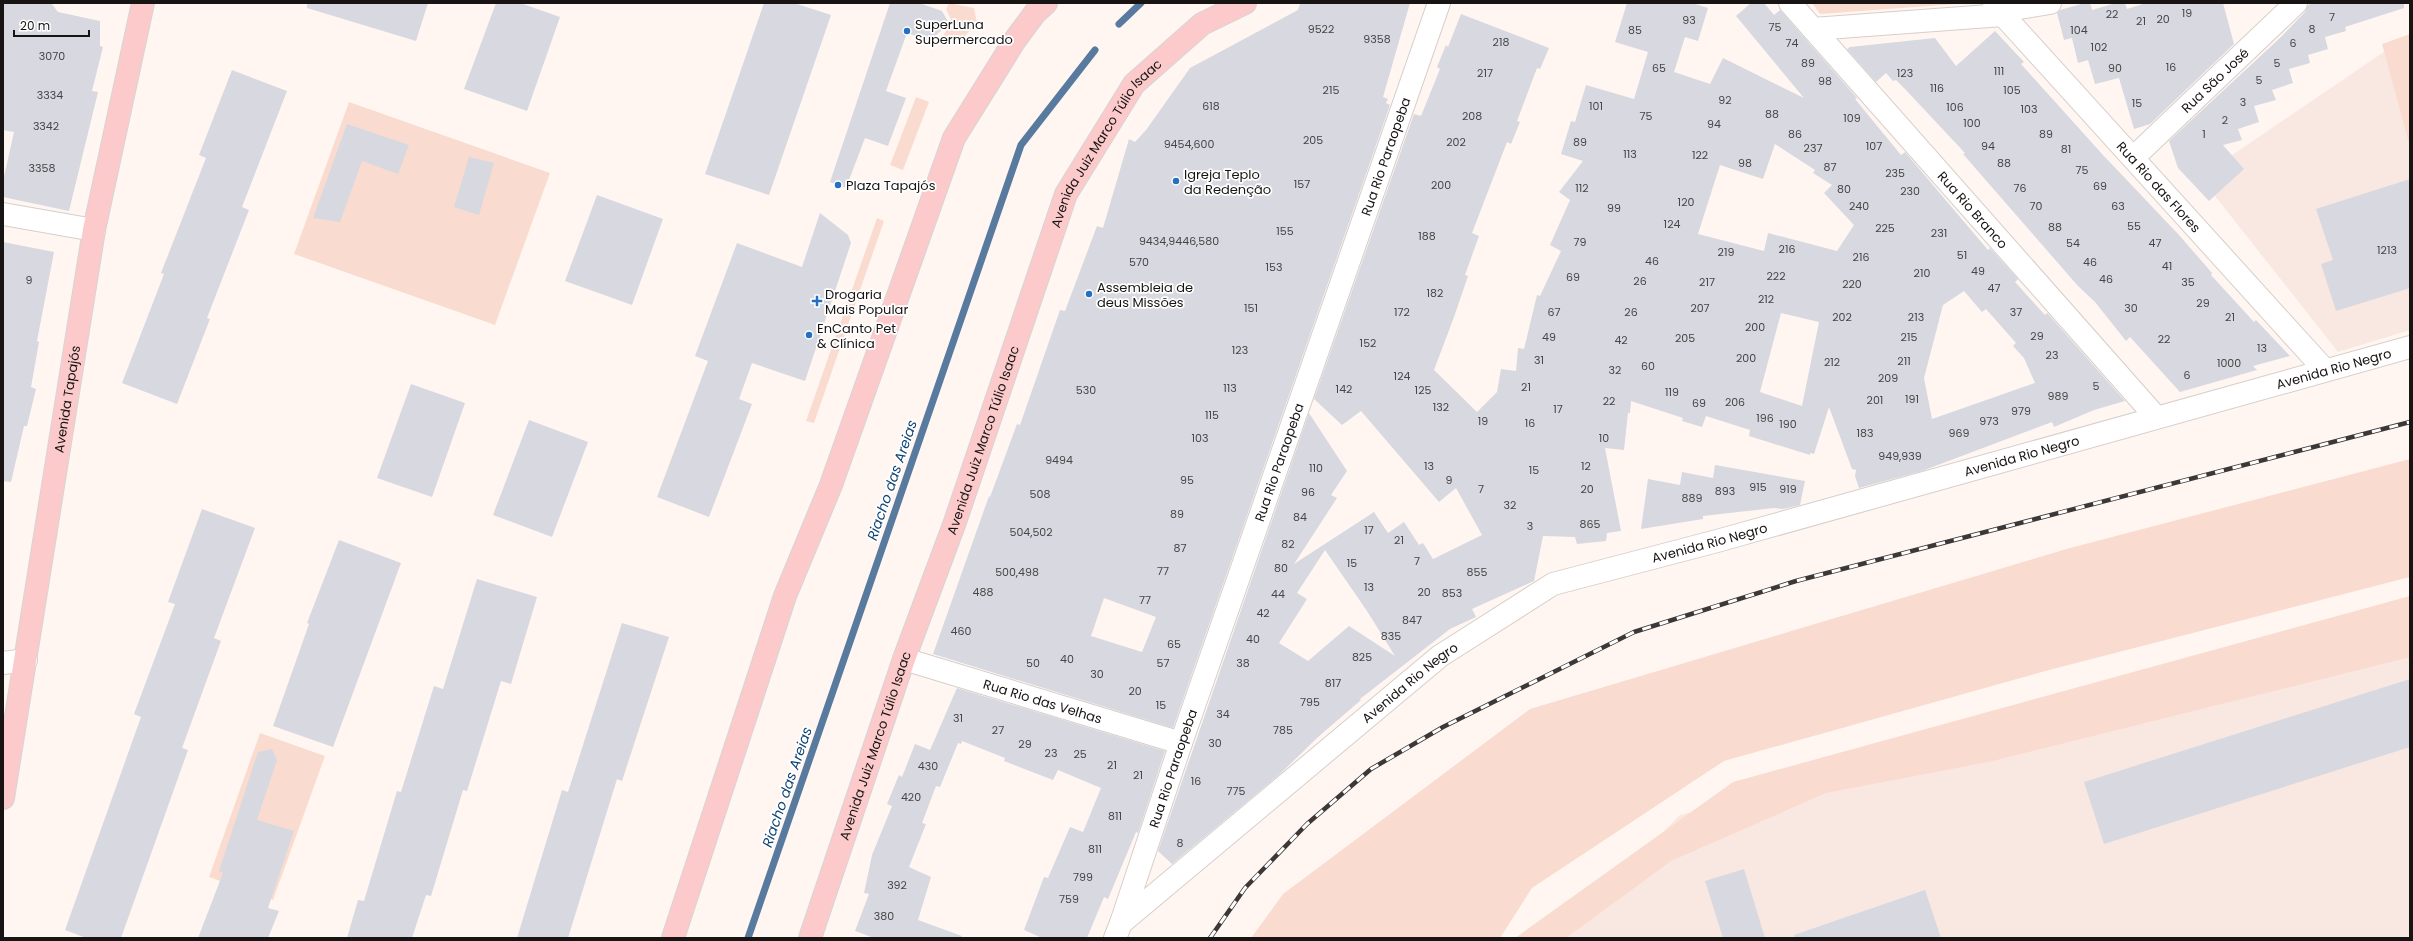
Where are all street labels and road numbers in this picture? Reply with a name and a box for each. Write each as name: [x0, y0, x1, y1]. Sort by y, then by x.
street label: Rua São José: [2177, 43, 2253, 117]
street label: Avenida Juiz Marco Túlio Isaac: [1046, 54, 1166, 230]
street label: Rua Rio Paraopeba: [1356, 95, 1415, 218]
street label: Rua Rio das Flores: [2112, 137, 2205, 237]
street label: Rua Rio Branco: [1933, 167, 2012, 253]
street label: Avenida Juiz Marco Túlio Isaac: [942, 343, 1023, 537]
street label: Avenida Rio Negro: [2274, 343, 2393, 394]
street label: Avenida Tapajós: [49, 344, 85, 454]
street label: Rua Rio Paraopeba: [1249, 401, 1308, 524]
street label: Avenida Rio Negro: [1962, 431, 2081, 481]
street label: Avenida Rio Negro: [1650, 518, 1769, 567]
street label: Avenida Rio Negro: [1358, 638, 1461, 727]
street label: Avenida Juiz Marco Túlio Isaac: [834, 648, 916, 843]
street label: Rua Rio das Velhas: [981, 674, 1105, 728]
street label: Rua Rio Paraopeba: [1144, 706, 1202, 830]

